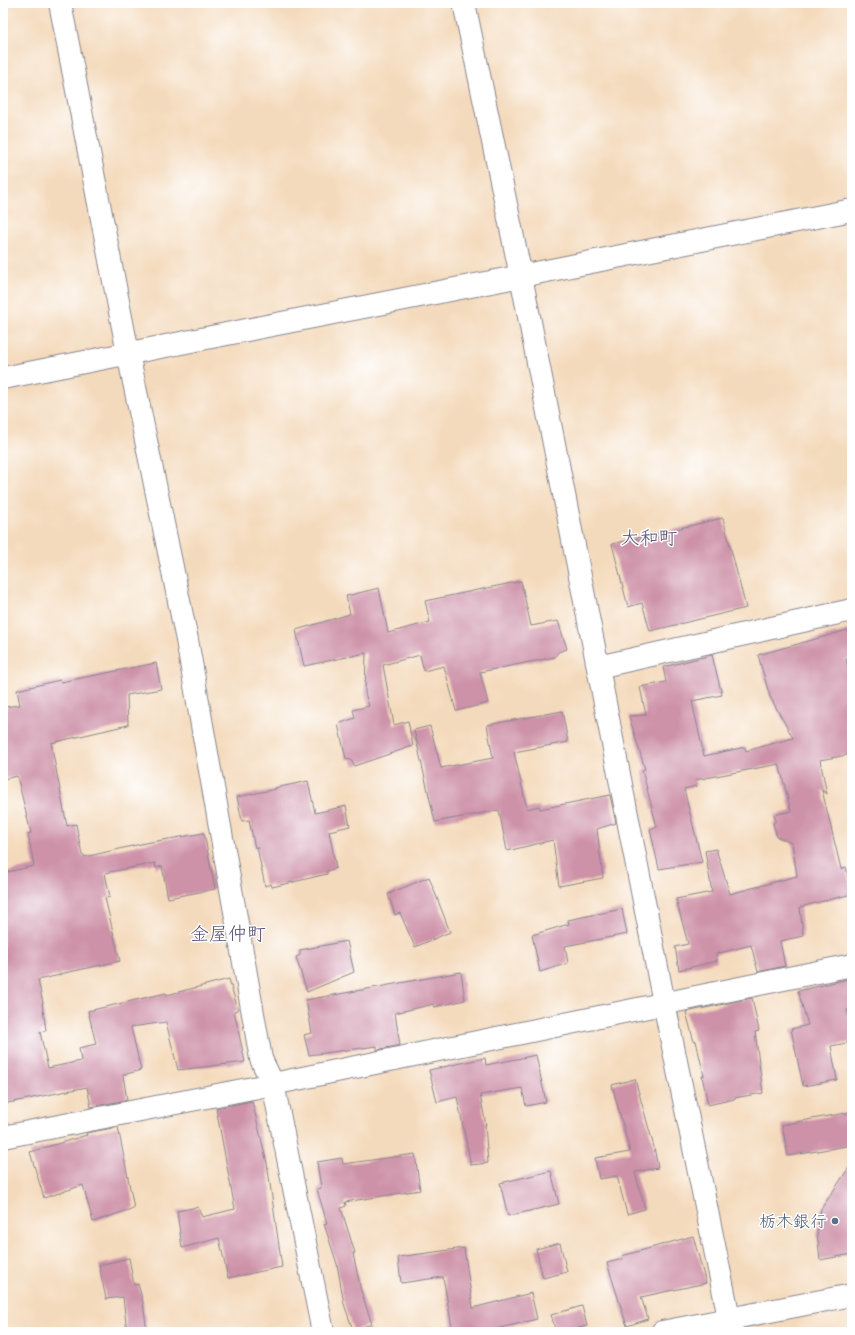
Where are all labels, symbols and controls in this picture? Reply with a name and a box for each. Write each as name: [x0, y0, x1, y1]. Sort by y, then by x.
district label: 大和町: [620, 526, 678, 550]
district label: 金屋仲町: [190, 922, 266, 946]
place label: 栃木銀行: [759, 1211, 827, 1232]
marker: 栃木銀行: [830, 1216, 840, 1226]

